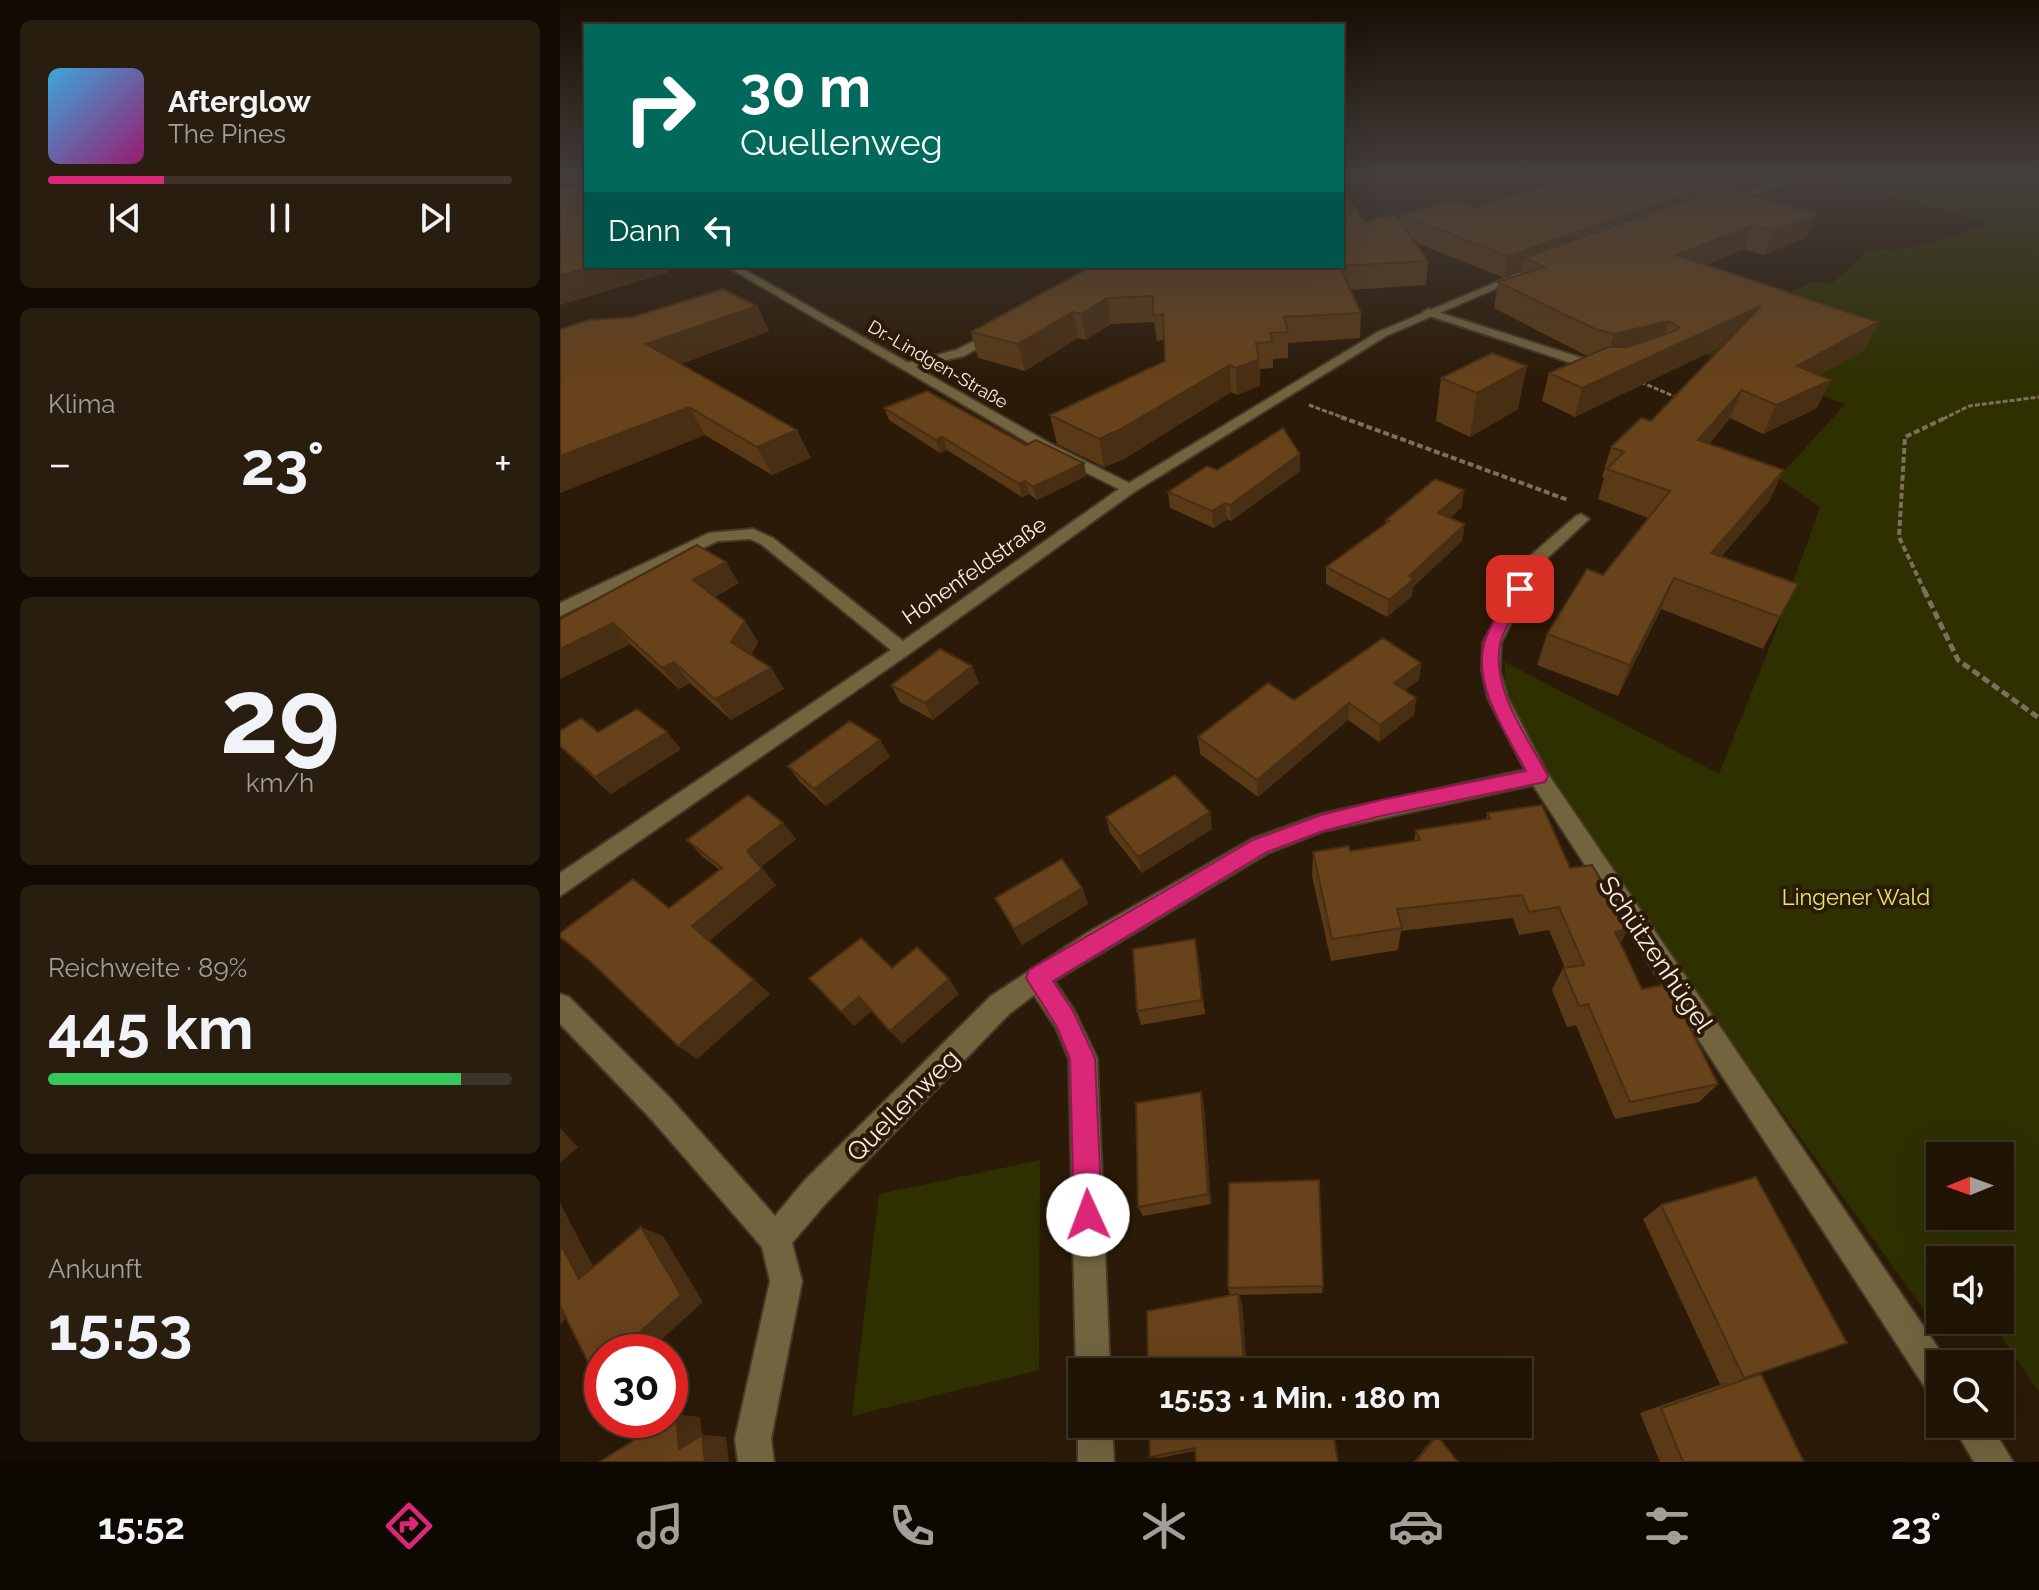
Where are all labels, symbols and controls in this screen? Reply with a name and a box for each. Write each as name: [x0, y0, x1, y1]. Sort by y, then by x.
text: 30 m: [740, 54, 871, 120]
icon: right: [608, 56, 712, 160]
text: Afterglow: [168, 84, 311, 119]
text: The Pines: [168, 119, 286, 149]
text: Quellenweg: [740, 121, 943, 163]
icon: previous: [103, 196, 147, 240]
icon: pause: [258, 196, 302, 240]
icon: next: [413, 196, 457, 240]
icon: left: [697, 208, 741, 252]
text: Dann: [608, 213, 681, 248]
street label: Dr.-Lindgen-Straße: [864, 315, 1012, 413]
text: Klima: [48, 389, 116, 419]
text: 23°: [241, 429, 324, 499]
text: −: [48, 438, 72, 489]
text: +: [494, 438, 512, 489]
street label: Hohenfeldstraße: [897, 511, 1051, 629]
pin: [1486, 555, 1554, 623]
icon: arrive: [1498, 567, 1542, 611]
text: 29: [220, 655, 340, 777]
text: km/h: [246, 768, 314, 798]
street label: Schützenhügel: [1593, 870, 1720, 1038]
park label: Lingener Wald: [1782, 884, 1930, 910]
text: Reichweite · 89%: [48, 953, 247, 983]
text: 445 km: [48, 993, 254, 1063]
street label: Quellenweg: [841, 1043, 965, 1167]
north arrow: [1926, 1142, 2014, 1230]
map controls: [1926, 1142, 2014, 1438]
position arrow: [1046, 1173, 1130, 1257]
button: sound: [1926, 1246, 2014, 1334]
text: Ankunft: [48, 1254, 142, 1284]
text: 15:53: [48, 1294, 192, 1364]
speed limit sign: 30: [584, 1334, 688, 1438]
button: search: [1926, 1350, 2014, 1438]
text: 15:53 · 1 Min. · 180 m: [1159, 1380, 1441, 1415]
icon: directions: [381, 1498, 437, 1554]
icon: music: [632, 1498, 688, 1554]
icon: phone: [884, 1498, 940, 1554]
icon: climate: [1136, 1498, 1192, 1554]
icon: car: [1388, 1498, 1444, 1554]
icon: filters: [1639, 1498, 1695, 1554]
text: 15:52: [98, 1505, 185, 1547]
text: 23°: [1891, 1505, 1941, 1547]

